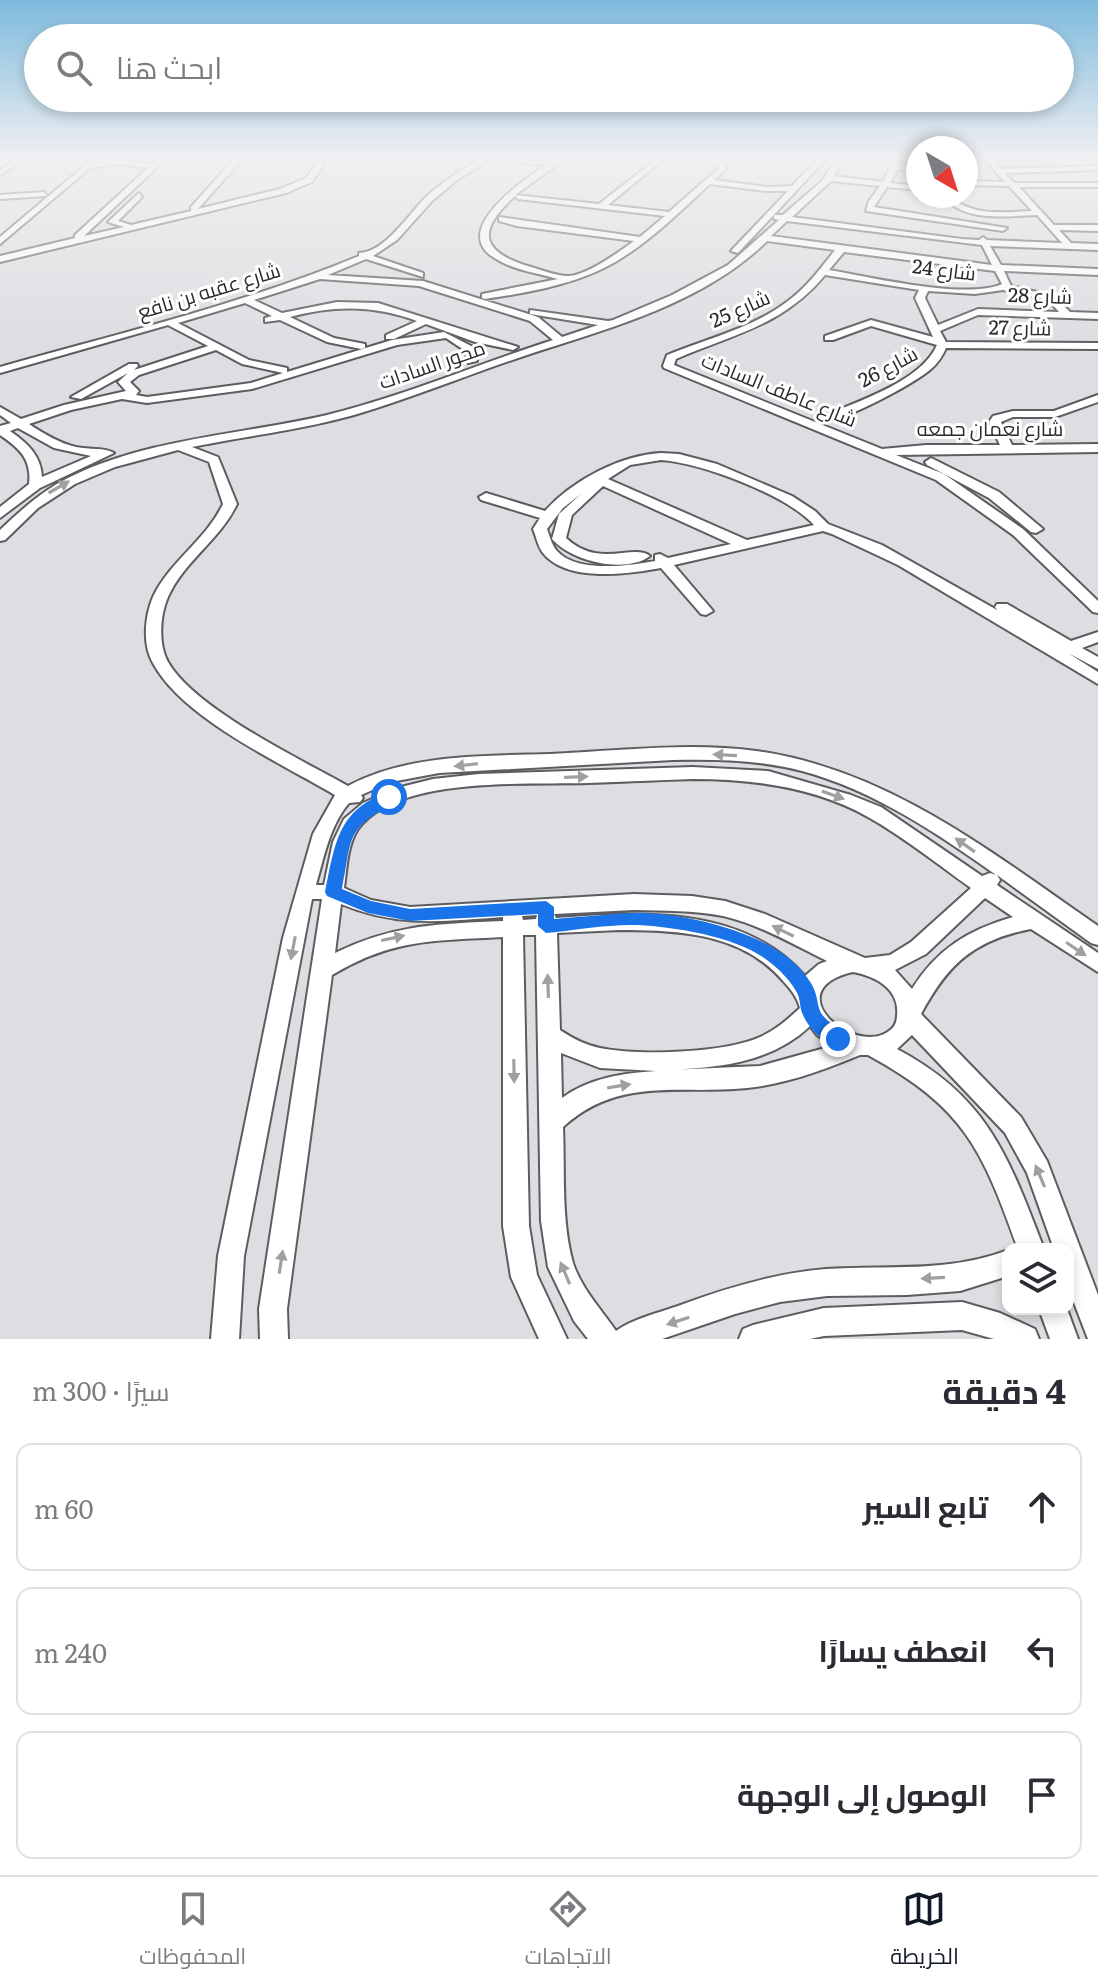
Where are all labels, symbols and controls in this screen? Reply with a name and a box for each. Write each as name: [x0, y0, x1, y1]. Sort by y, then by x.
search box: [24, 24, 1074, 112]
text: ابحث هنا: [116, 44, 222, 88]
icon: search: [52, 46, 96, 90]
north arrow: [906, 136, 978, 208]
street label: شارع 24: [911, 249, 978, 288]
street label: شارع عقبه بن نافع: [133, 253, 284, 326]
street label: شارع 28: [1008, 278, 1073, 311]
street label: شارع 25: [704, 281, 774, 335]
street label: شارع 27: [988, 310, 1052, 343]
street label: محور السادات: [374, 331, 488, 395]
street label: شارع 26: [852, 337, 923, 394]
street label: شارع عاطف السادات: [697, 343, 862, 434]
street label: شارع نعمان جمعه: [917, 412, 1063, 443]
one-way arrow: [48, 480, 70, 494]
one-way arrow: [712, 749, 737, 762]
one-way arrow: [453, 759, 478, 772]
one-way arrow: [564, 771, 589, 784]
route start: [371, 779, 407, 815]
one-way arrow: [821, 789, 845, 802]
one-way arrow: [954, 838, 975, 853]
one-way arrow: [771, 924, 794, 938]
one-way arrow: [381, 932, 406, 944]
one-way arrow: [287, 936, 299, 961]
one-way arrow: [1065, 941, 1086, 956]
one-way arrow: [541, 973, 554, 998]
route end: [820, 1021, 856, 1057]
one-way arrow: [508, 1059, 521, 1084]
one-way arrow: [607, 1080, 632, 1092]
one-way arrow: [1033, 1164, 1046, 1188]
map controls: [1002, 1243, 1074, 1315]
button: layers: [1002, 1243, 1074, 1315]
one-way arrow: [275, 1249, 288, 1274]
one-way arrow: [558, 1260, 571, 1284]
one-way arrow: [920, 1272, 945, 1285]
one-way arrow: [666, 1315, 690, 1327]
text: 4 دقيقة: [943, 1364, 1066, 1414]
text: سيرًا · 300 m: [32, 1370, 170, 1409]
text: تابع السير: [863, 1483, 988, 1527]
icon: ahead: [1020, 1485, 1064, 1529]
text: 60 m: [34, 1488, 93, 1527]
text: انعطف يسارًا: [818, 1627, 988, 1671]
icon: left: [1020, 1629, 1064, 1673]
text: 240 m: [34, 1632, 107, 1671]
text: الوصول إلى الوجهة: [737, 1771, 988, 1815]
icon: arrive: [1020, 1773, 1064, 1817]
tab: المحفوظات: [139, 1887, 246, 1977]
tab: الاتجاهات: [525, 1887, 612, 1977]
tab: الخريطة: [890, 1887, 959, 1977]

